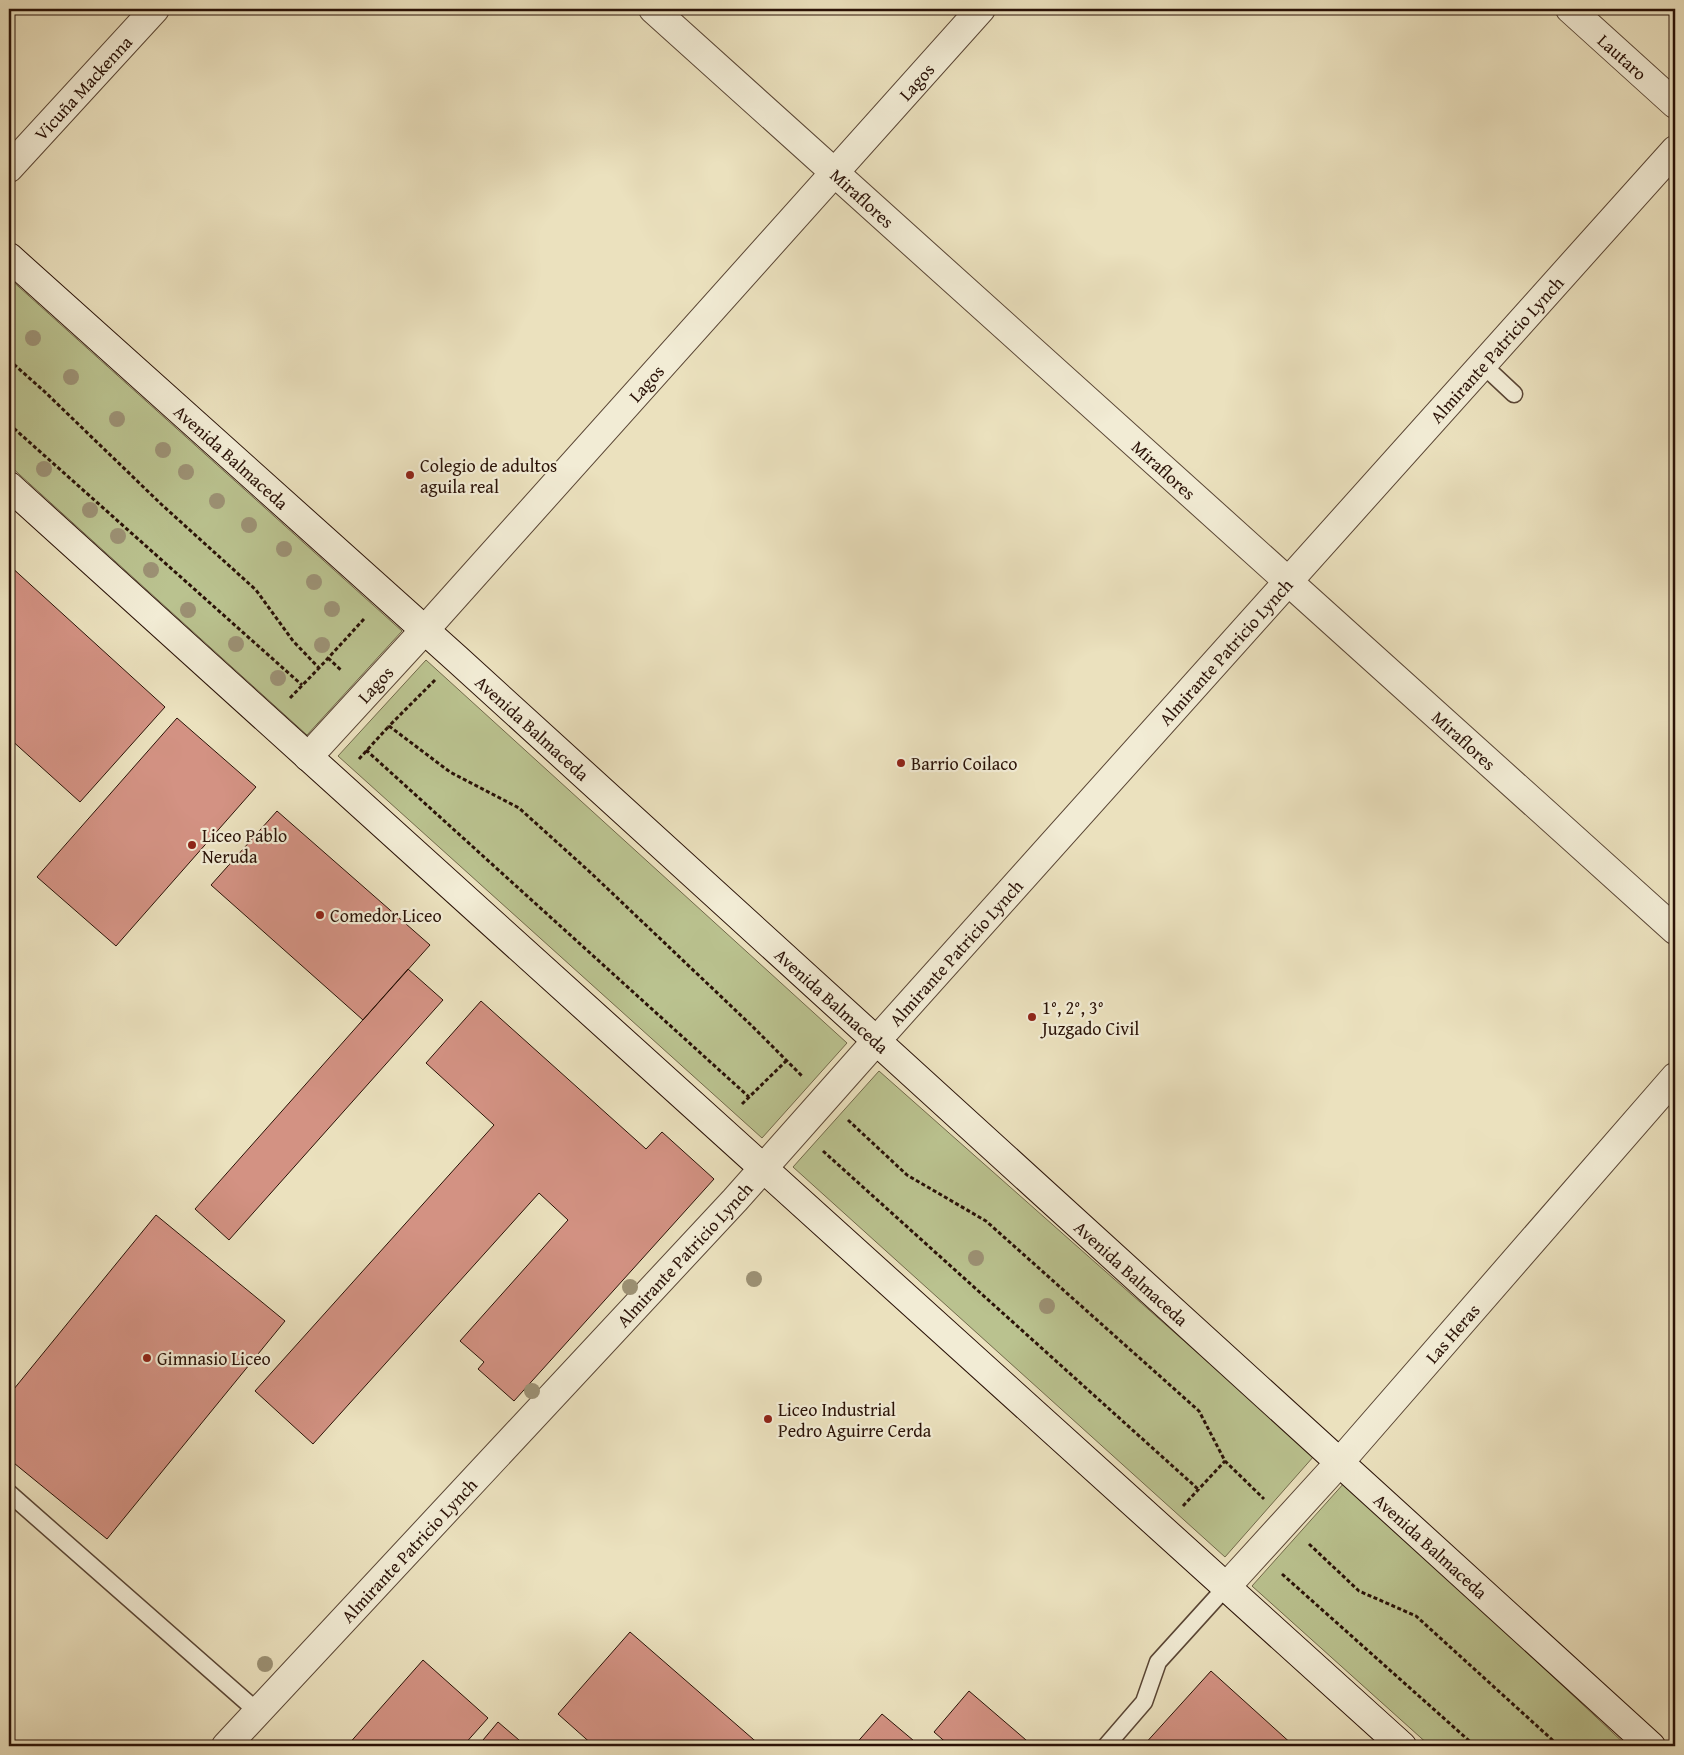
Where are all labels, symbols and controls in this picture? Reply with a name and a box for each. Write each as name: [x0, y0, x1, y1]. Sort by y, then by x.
street label: Lautaro: [1592, 27, 1653, 86]
street label: Vicuña Mackenna: [27, 29, 138, 146]
street label: Lagos: [892, 57, 940, 106]
street label: Miraflores: [824, 162, 901, 234]
street label: Almirante Patricio Lynch: [1423, 270, 1570, 429]
street label: Lagos: [622, 358, 670, 408]
street label: Avenida Balmaceda: [168, 398, 295, 516]
street label: Miraflores: [1126, 433, 1202, 506]
place label: Colegio de adultos aguila real: [420, 452, 557, 500]
marker: Colegio de adultos aguila real: [404, 469, 416, 481]
street label: Almirante Patricio Lynch: [1152, 572, 1298, 731]
street label: Lagos: [351, 659, 399, 709]
street label: Avenida Balmaceda: [469, 669, 596, 787]
street label: Miraflores: [1426, 704, 1502, 776]
place label: Barrio Coilaco: [911, 750, 1018, 777]
marker: Barrio Coilaco: [895, 757, 907, 769]
place label: Liceo Pablo Neruda: [202, 822, 287, 870]
marker: Liceo Pablo Neruda: [186, 839, 198, 851]
street label: Almirante Patricio Lynch: [882, 873, 1029, 1032]
place label: Comedor Liceo: [330, 902, 442, 929]
marker: Comedor Liceo: [314, 909, 326, 921]
street label: Avenida Balmaceda: [769, 941, 895, 1060]
place label: 1°, 2°, 3° Juzgado Civil: [1040, 994, 1139, 1042]
marker: 1°, 2°, 3° Juzgado Civil: [1026, 1011, 1038, 1023]
street label: Almirante Patricio Lynch: [610, 1176, 759, 1333]
street label: Avenida Balmaceda: [1068, 1214, 1195, 1332]
street label: Las Heras: [1418, 1297, 1486, 1369]
place label: Gimnasio Liceo: [157, 1345, 271, 1372]
marker: Gimnasio Liceo: [141, 1352, 153, 1364]
place label: Liceo Industrial Pedro Aguirre Cerda: [778, 1396, 932, 1444]
marker: Liceo Industrial Pedro Aguirre Cerda: [762, 1413, 774, 1425]
street label: Almirante Patricio Lynch: [334, 1472, 483, 1628]
street label: Avenida Balmaceda: [1368, 1487, 1494, 1605]

